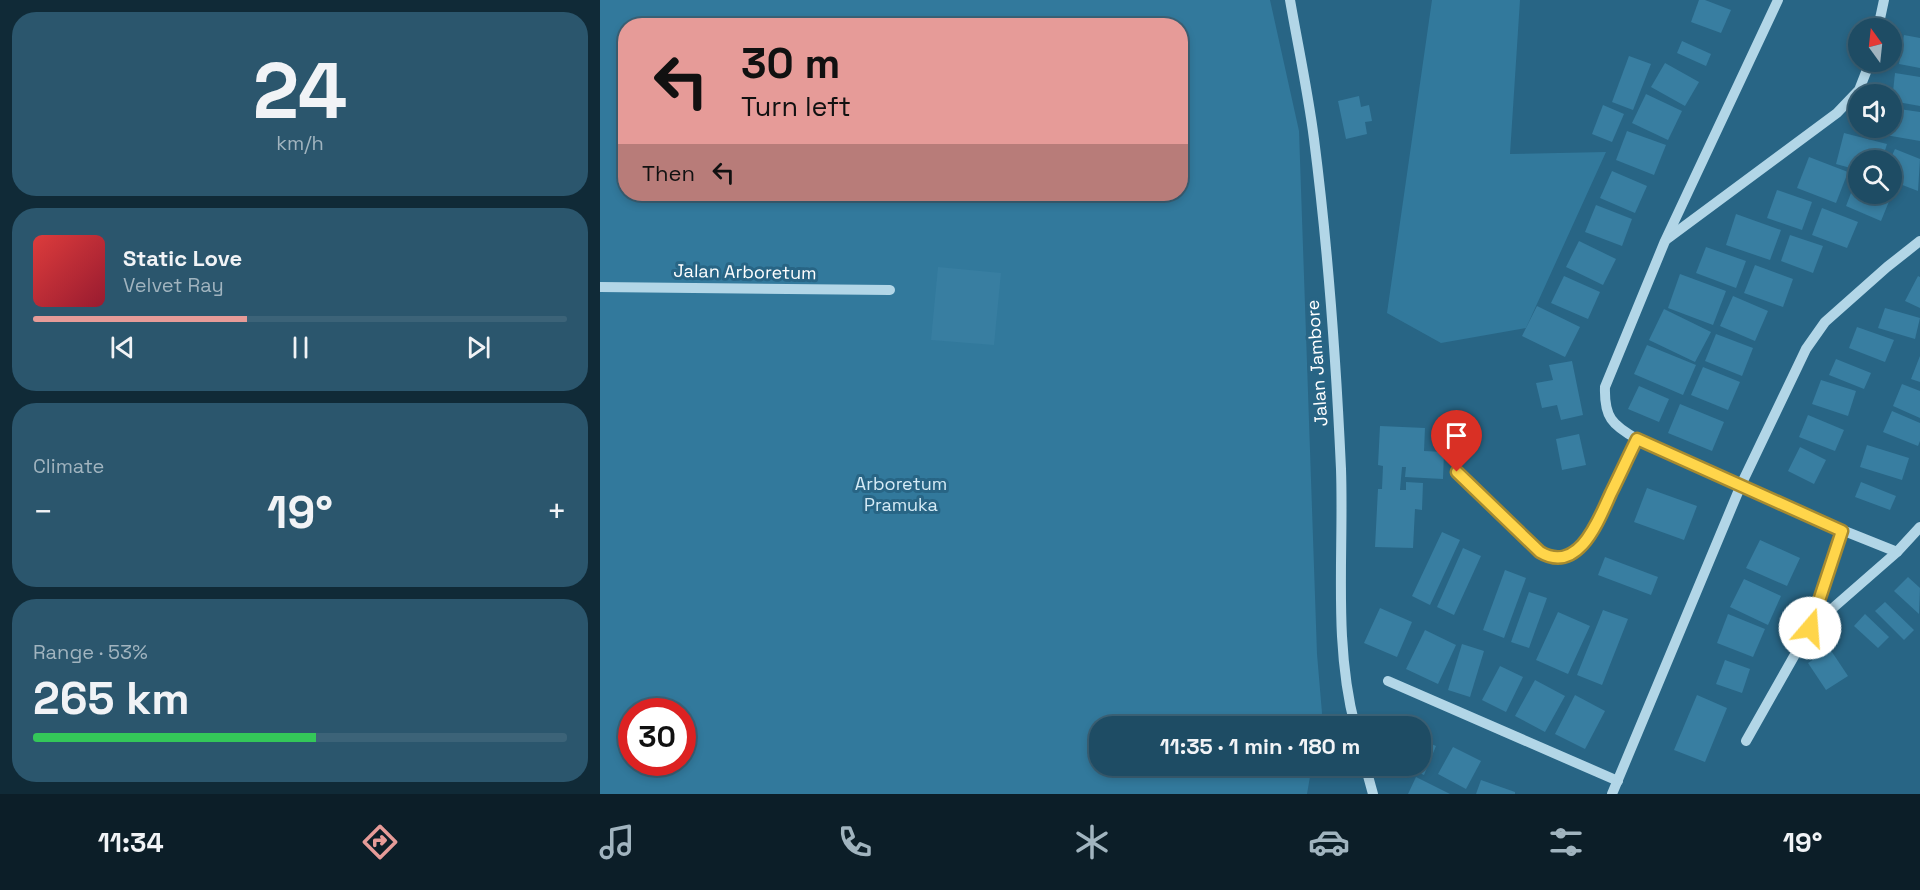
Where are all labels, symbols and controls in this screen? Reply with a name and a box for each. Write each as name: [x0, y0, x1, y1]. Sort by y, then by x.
north arrow: [1848, 18, 1902, 72]
map controls: [1848, 18, 1902, 204]
text: 30 m: [741, 37, 840, 90]
text: 24: [253, 41, 347, 141]
icon: left: [642, 42, 720, 120]
button: sound: [1848, 84, 1902, 138]
text: Turn left: [741, 89, 851, 124]
text: km/h: [276, 130, 324, 156]
button: search: [1848, 150, 1902, 204]
icon: left: [707, 156, 740, 189]
text: Then: [642, 159, 695, 187]
text: Static Love: [123, 244, 242, 272]
street label: Jalan Arboretum: [673, 259, 817, 284]
text: Velvet Ray: [123, 272, 224, 298]
street label: Jalan Jambore: [1301, 299, 1332, 427]
icon: previous: [106, 331, 139, 364]
icon: pause: [284, 331, 317, 364]
icon: next: [462, 331, 495, 364]
pin: [1431, 410, 1482, 472]
icon: arrive: [1440, 419, 1473, 452]
text: Climate: [33, 453, 104, 479]
park label: Arboretum Pramuka: [855, 472, 947, 516]
text: 19°: [267, 484, 333, 541]
text: −: [33, 491, 53, 533]
text: +: [547, 491, 567, 533]
position arrow: [1778, 596, 1842, 660]
text: Range · 53%: [33, 639, 148, 665]
text: 265 km: [33, 670, 190, 727]
speed limit sign: 30: [618, 698, 696, 776]
text: 11:35 · 1 min · 180 m: [1160, 732, 1360, 760]
icon: directions: [359, 821, 401, 863]
icon: music: [596, 821, 638, 863]
icon: phone: [834, 821, 876, 863]
icon: climate: [1071, 821, 1113, 863]
icon: car: [1308, 821, 1350, 863]
icon: filters: [1545, 821, 1587, 863]
text: 11:34: [98, 825, 164, 860]
text: 19°: [1783, 825, 1822, 860]

